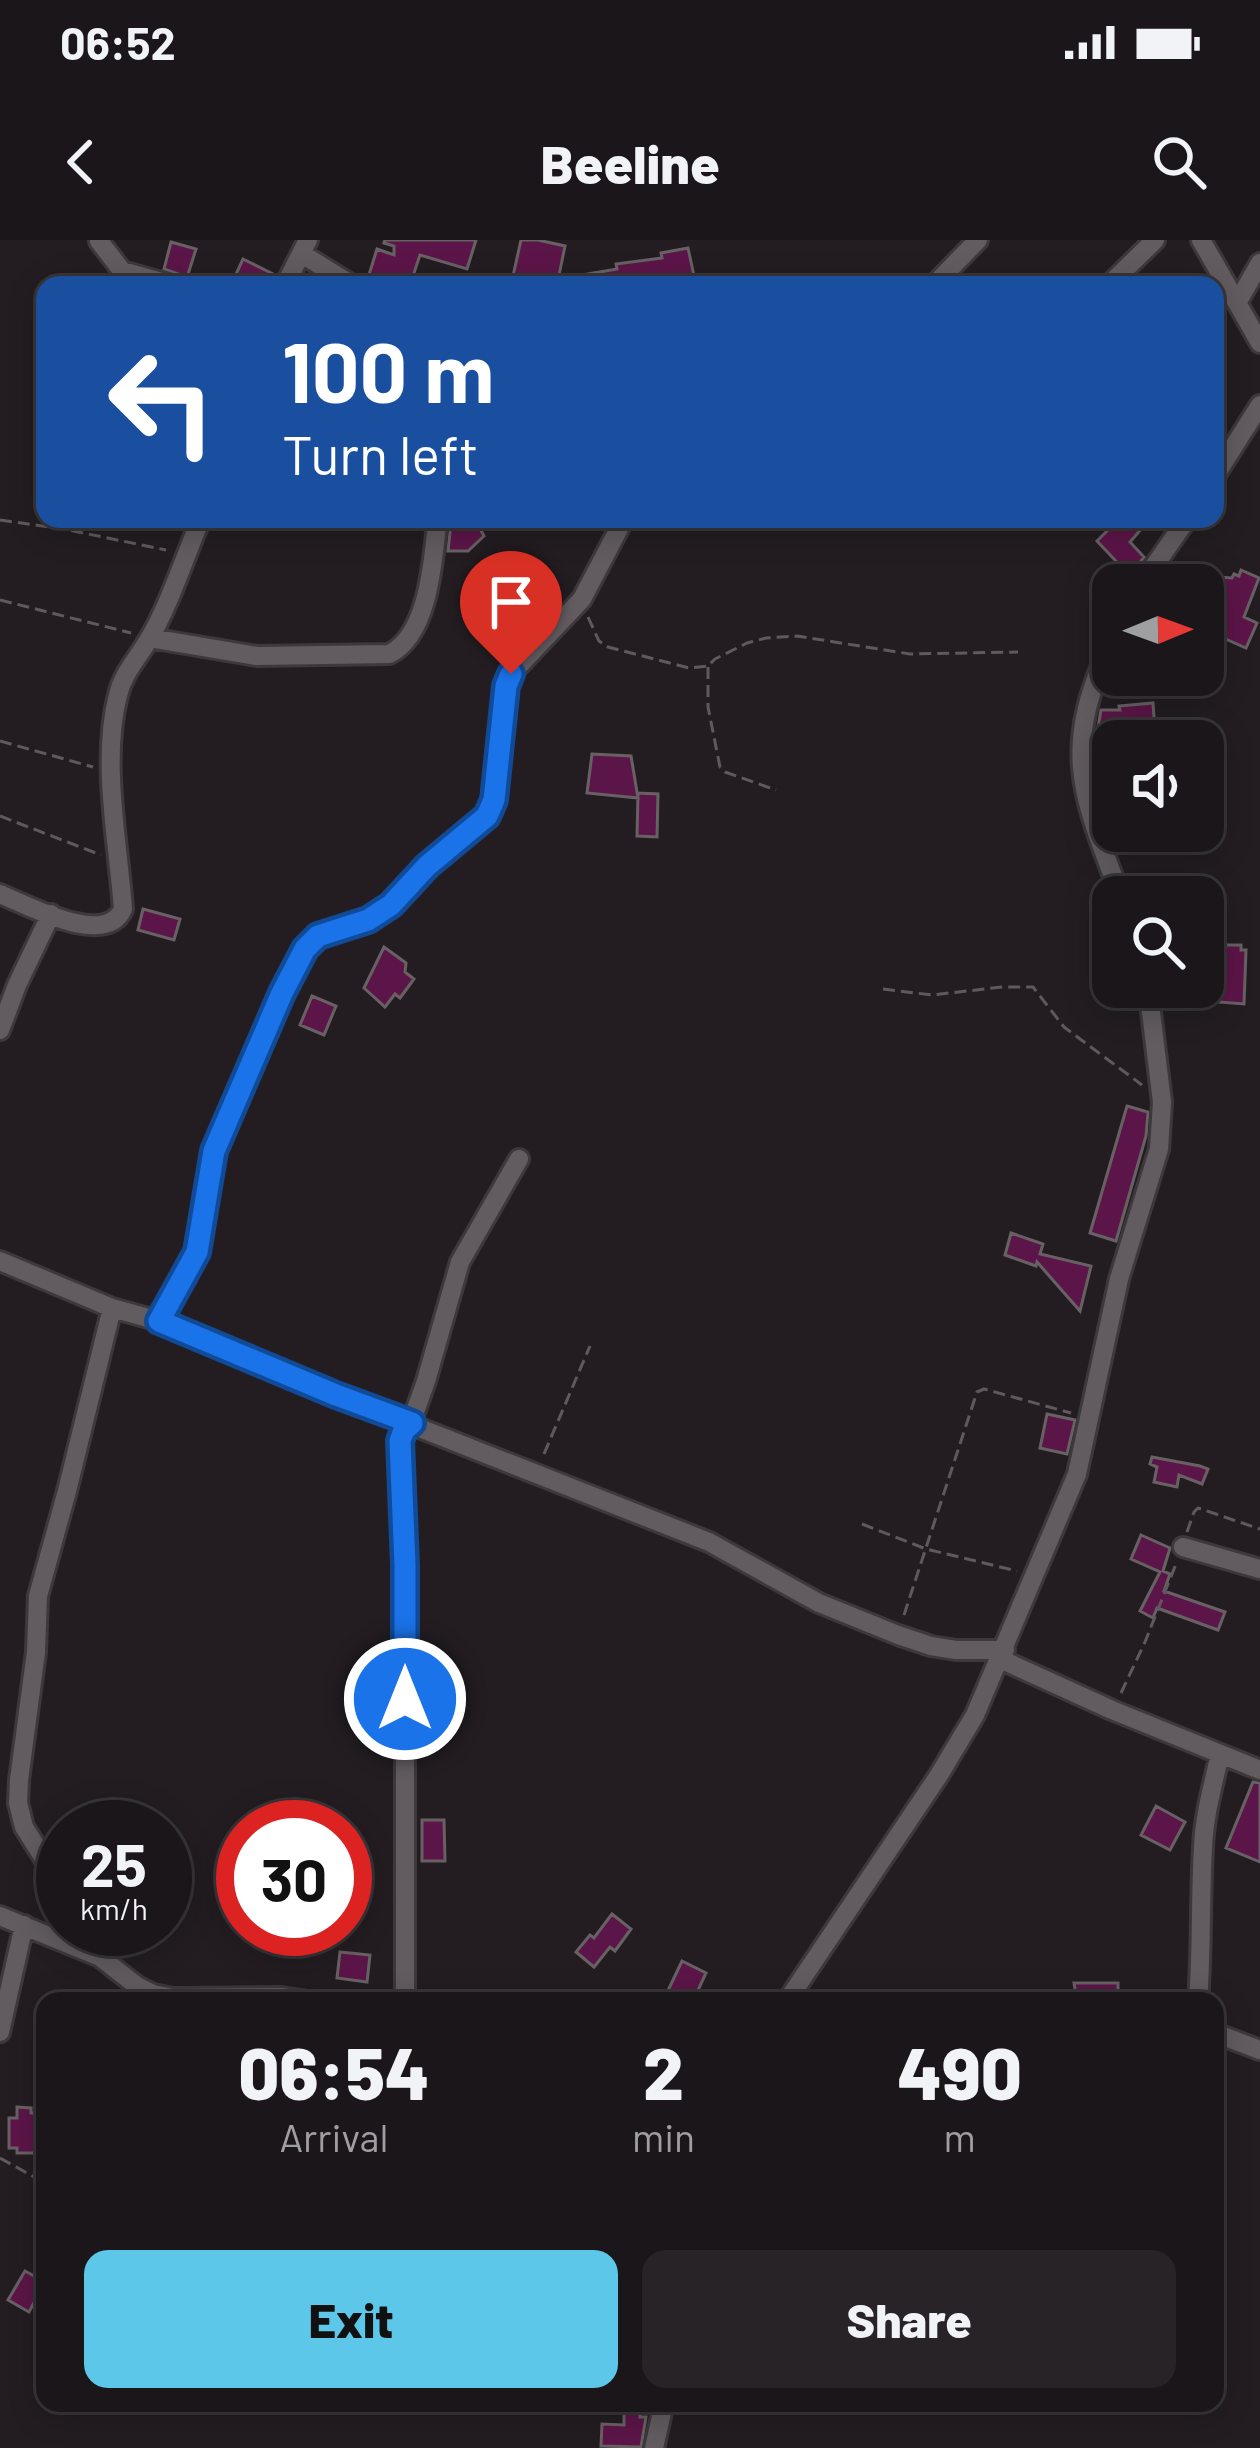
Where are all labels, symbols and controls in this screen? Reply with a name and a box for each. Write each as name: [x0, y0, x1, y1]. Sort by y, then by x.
text: 06:52: [60, 15, 176, 69]
icon: back: [48, 129, 114, 195]
icon: search: [1146, 129, 1212, 195]
text: Beeline: [540, 130, 720, 195]
text: 100 m: [282, 319, 494, 420]
icon: left: [84, 324, 240, 480]
text: Turn left: [282, 421, 479, 486]
pin: [460, 551, 562, 674]
north arrow: [1092, 564, 1224, 696]
map controls: [1092, 564, 1224, 1008]
icon: arrive: [478, 569, 544, 635]
button: sound: [1092, 720, 1224, 852]
button: search: [1092, 876, 1224, 1008]
position arrow: [342, 1636, 468, 1762]
speed limit sign: 30: [216, 1800, 372, 1956]
text: 25: [81, 1827, 147, 1899]
text: km/h: [80, 1890, 148, 1926]
text: 06:54: [238, 2028, 430, 2114]
text: 2: [643, 2028, 684, 2114]
text: 490: [897, 2028, 1022, 2114]
text: Arrival: [279, 2113, 388, 2160]
text: min: [632, 2113, 695, 2160]
text: m: [943, 2113, 976, 2160]
button: Exit: [84, 2250, 618, 2388]
button: Share: [642, 2250, 1176, 2388]

